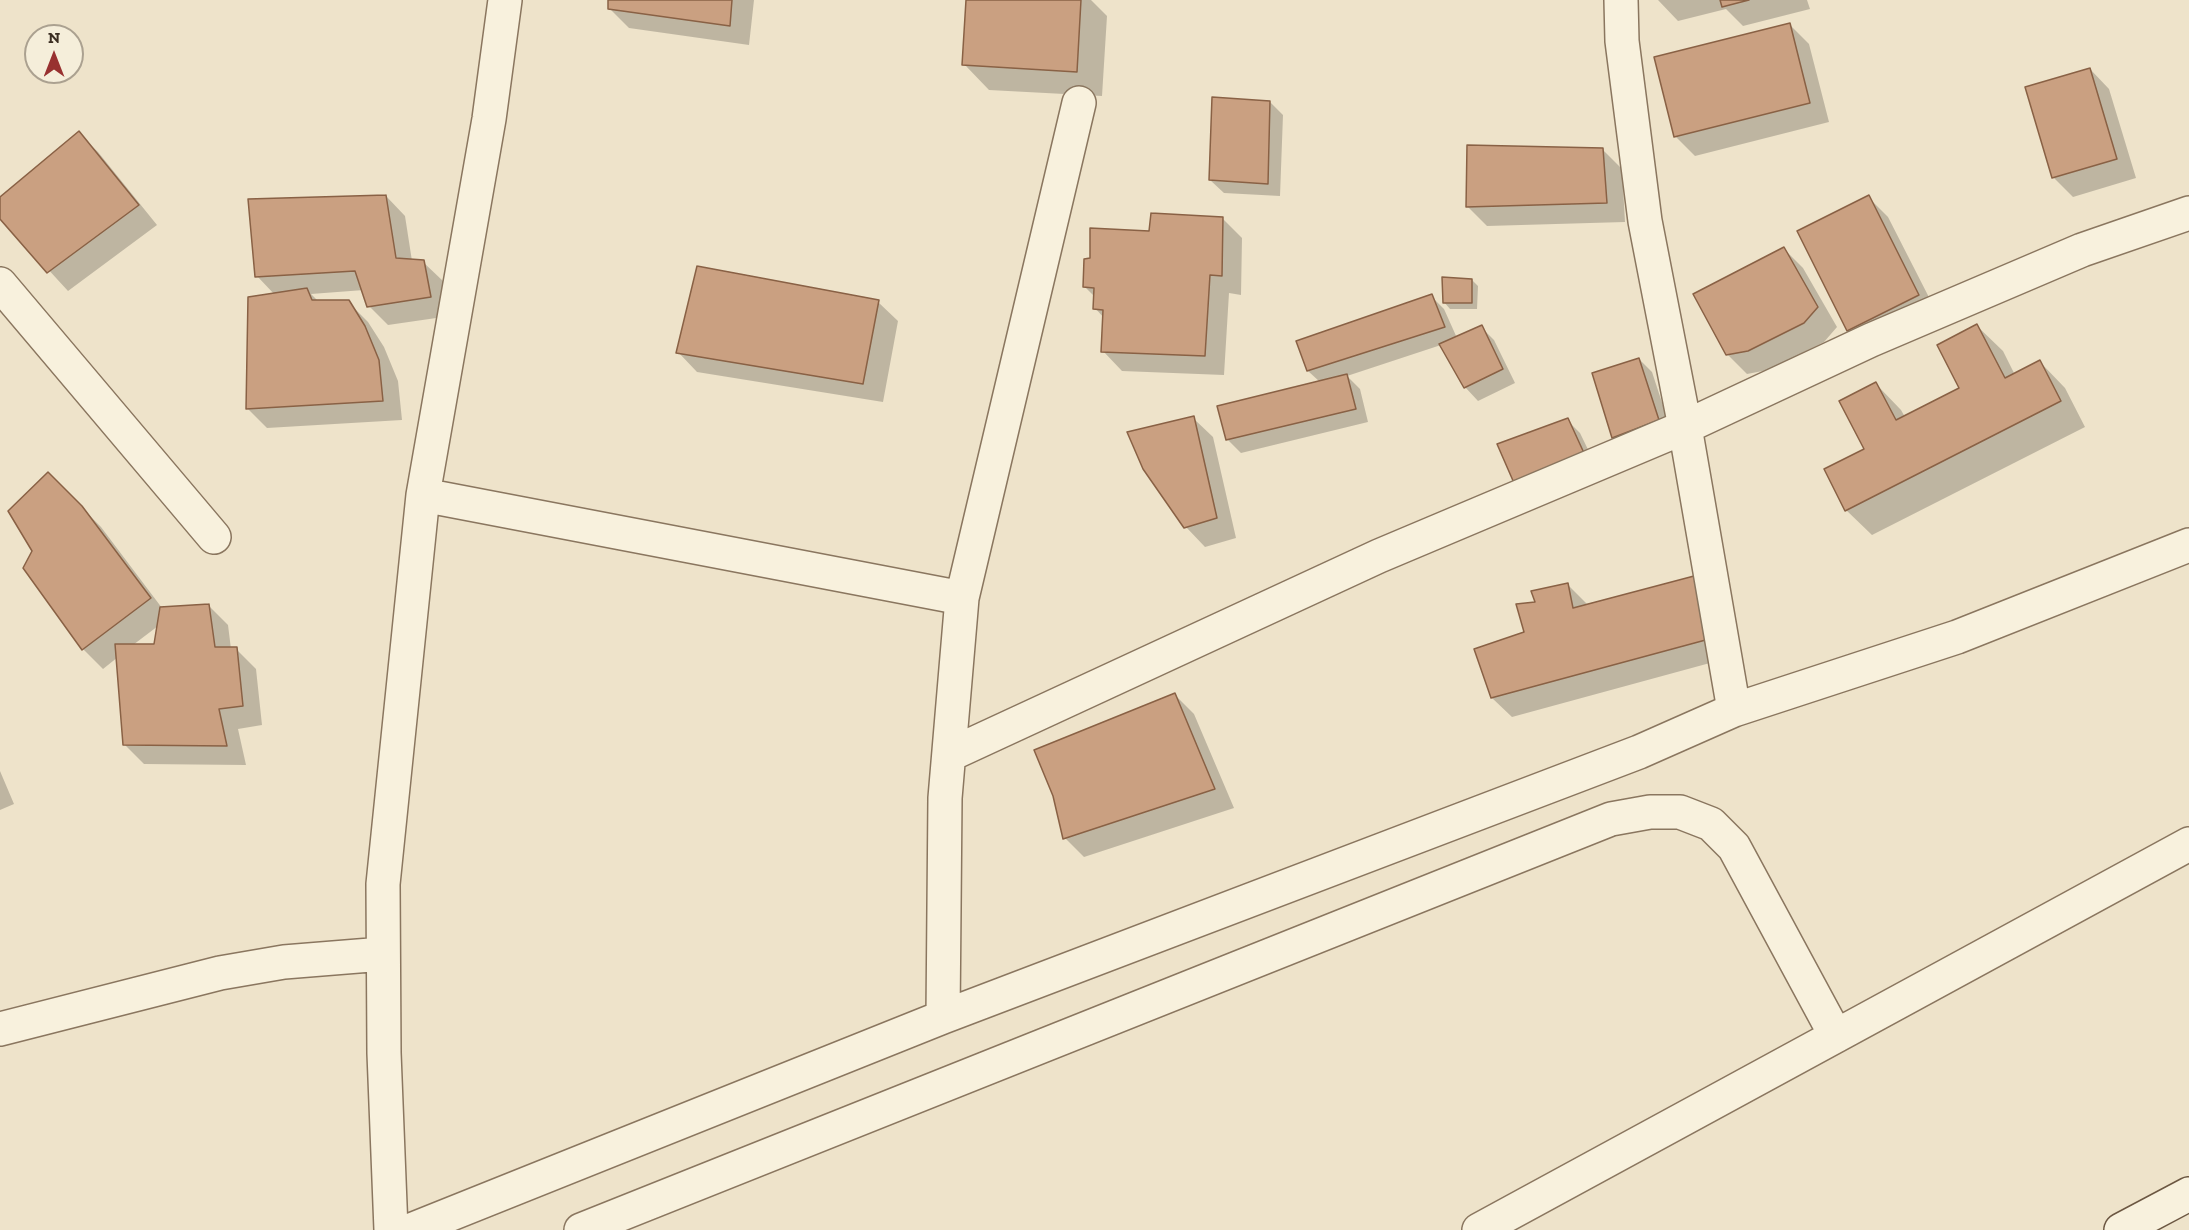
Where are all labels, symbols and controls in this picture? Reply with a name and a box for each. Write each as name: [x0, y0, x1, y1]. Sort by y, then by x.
north arrow: [24, 24, 84, 84]
text: N: [48, 28, 60, 47]

